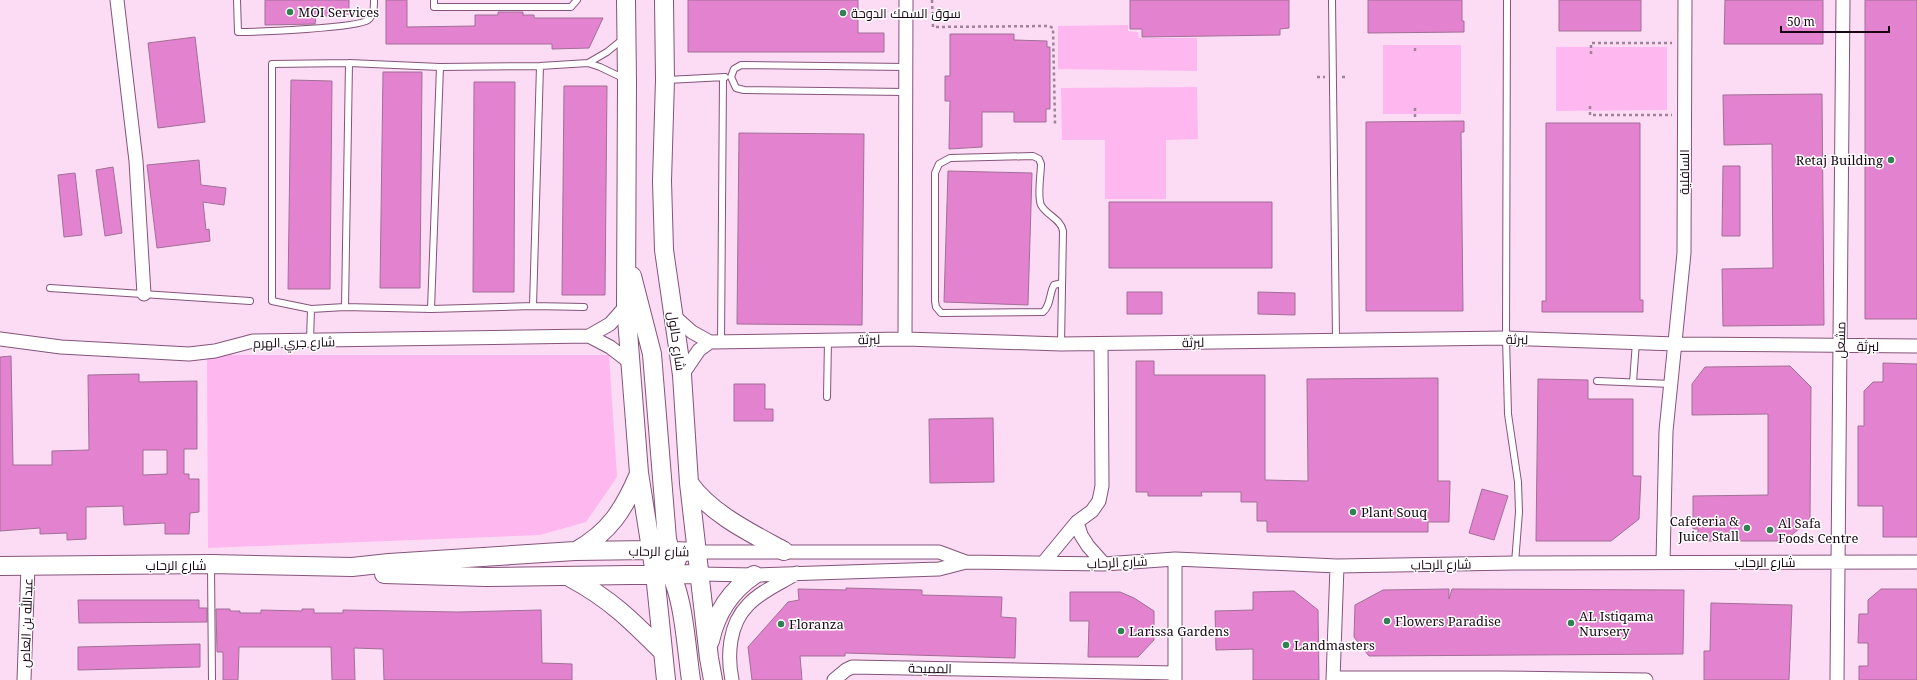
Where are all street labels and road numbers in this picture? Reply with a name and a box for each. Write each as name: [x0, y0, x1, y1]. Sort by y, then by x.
street label: السافلية: [1675, 149, 1693, 195]
street label: شارع حالول: [664, 310, 690, 372]
street label: مشعل: [1831, 321, 1849, 359]
street label: لبرثة: [858, 330, 880, 348]
street label: لبرثة: [1506, 330, 1528, 348]
street label: شارع جري الهرم: [253, 332, 335, 354]
street label: لبرثة: [1182, 333, 1204, 351]
street label: لبرثة: [1857, 337, 1879, 355]
street label: شارع الرحاب: [628, 541, 690, 561]
street label: شارع الرحاب: [1086, 551, 1148, 573]
street label: شارع الرحاب: [1735, 553, 1795, 571]
street label: شارع الرحاب: [1410, 554, 1472, 574]
street label: شارع الرحاب: [146, 556, 206, 574]
street label: عبدالله بن العاص: [15, 578, 37, 668]
street label: المميحة: [908, 659, 952, 677]

